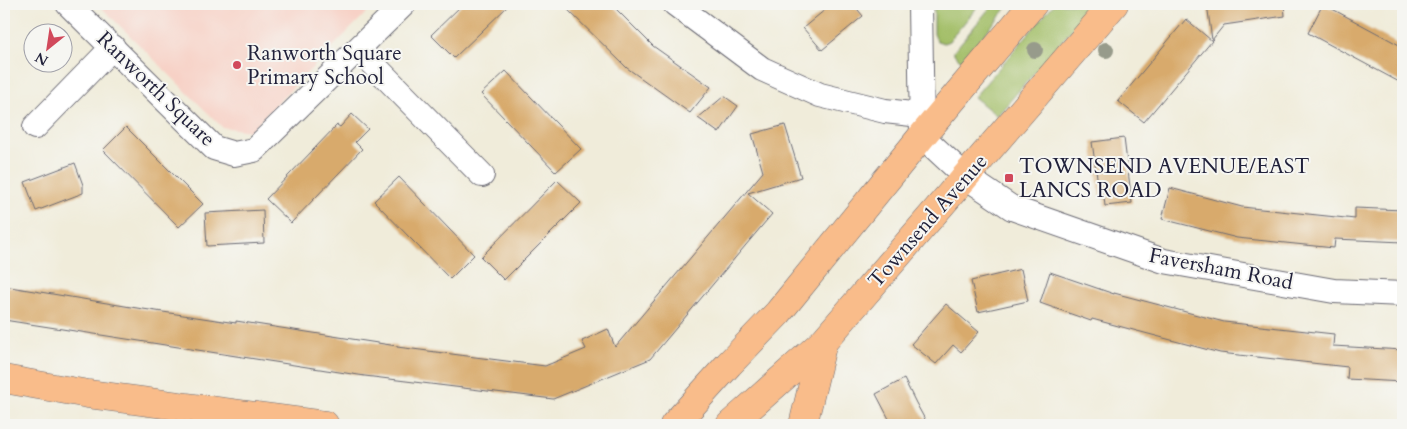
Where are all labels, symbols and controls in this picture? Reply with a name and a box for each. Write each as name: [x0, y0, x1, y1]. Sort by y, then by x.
north arrow: [22, 22, 72, 72]
street label: Ranworth Square: [90, 25, 222, 153]
place label: Ranworth Square Primary School: [247, 39, 402, 92]
text: N: [32, 48, 52, 70]
marker: Ranworth Square Primary School: [231, 59, 243, 71]
street label: Townsend Avenue: [862, 148, 994, 294]
place label: TOWNSEND AVENUE/EAST LANCS ROAD: [1019, 152, 1310, 205]
marker: TOWNSEND AVENUE/EAST LANCS ROAD: [1003, 172, 1015, 184]
street label: Faversham Road: [1147, 241, 1295, 297]

